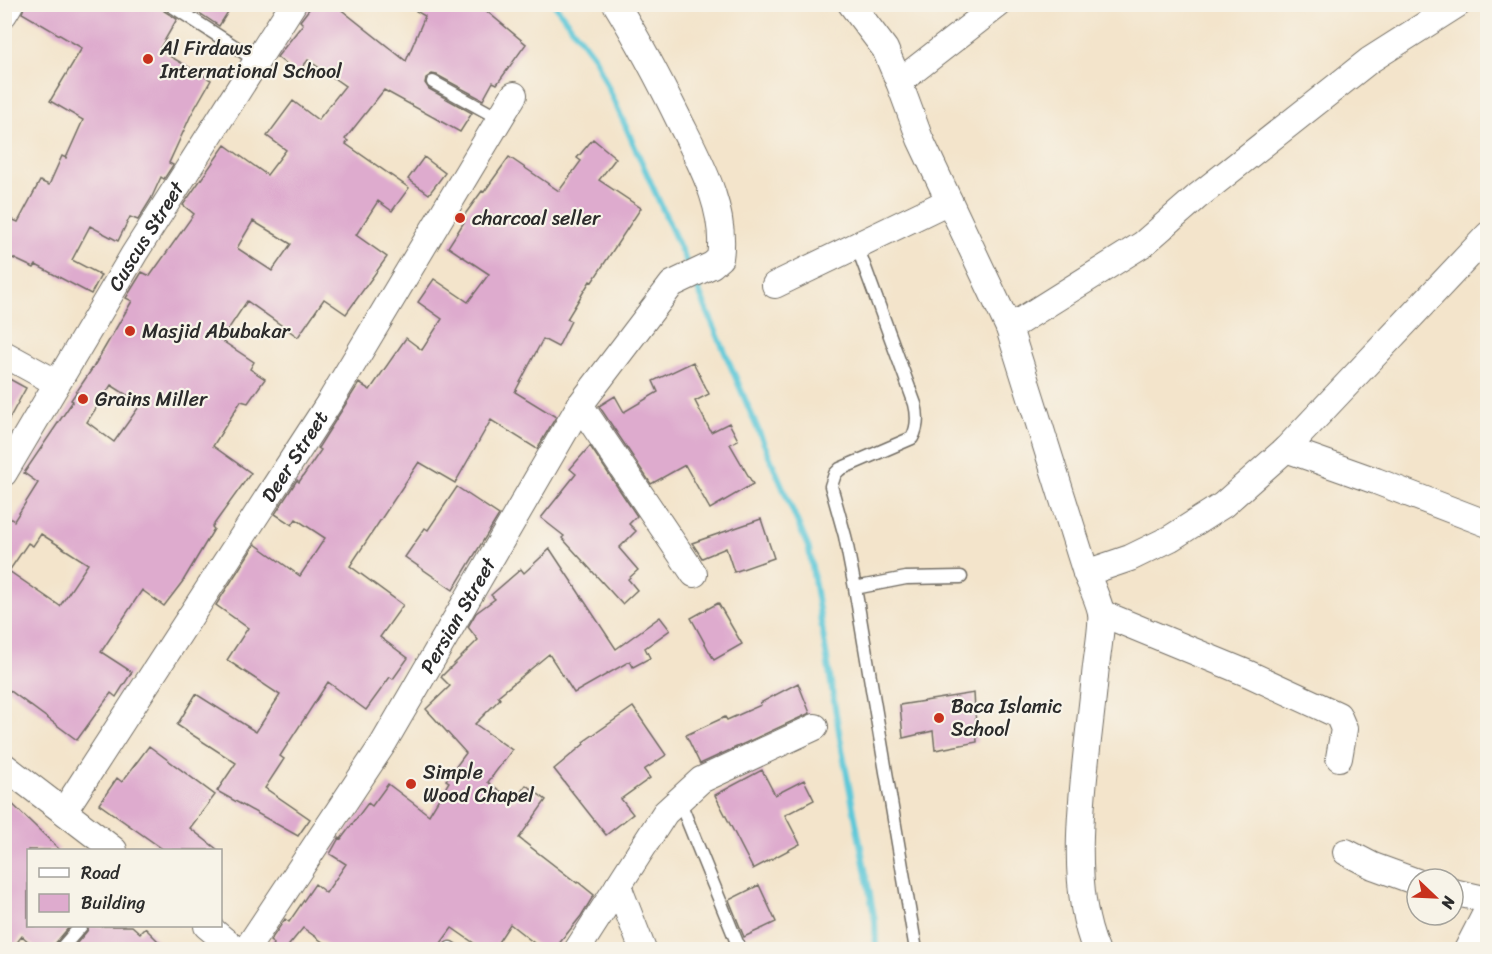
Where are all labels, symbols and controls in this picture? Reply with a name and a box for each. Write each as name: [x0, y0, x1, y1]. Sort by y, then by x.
place label: Al Firdaws International School: [159, 31, 343, 89]
marker: Al Firdaws International School: [141, 52, 155, 66]
street label: Cuscus Street: [99, 174, 194, 298]
place label: charcoal seller: [472, 201, 601, 236]
marker: charcoal seller: [453, 211, 467, 225]
place label: Masjid Abubakar: [142, 314, 292, 349]
marker: Masjid Abubakar: [123, 324, 137, 338]
place label: Grains Miller: [95, 382, 208, 417]
marker: Grains Miller: [76, 392, 90, 406]
street label: Deer Street: [252, 403, 338, 510]
street label: Persian Street: [410, 550, 506, 681]
place label: Baca Islamic School: [951, 689, 1063, 747]
marker: Baca Islamic School: [932, 711, 946, 725]
place label: Simple Wood Chapel: [423, 755, 535, 813]
marker: Simple Wood Chapel: [404, 777, 418, 791]
legend: [27, 849, 222, 927]
text: Road: [81, 857, 121, 889]
north arrow: [1405, 867, 1465, 927]
text: Building: [81, 887, 145, 919]
text: N: [1432, 891, 1464, 914]

